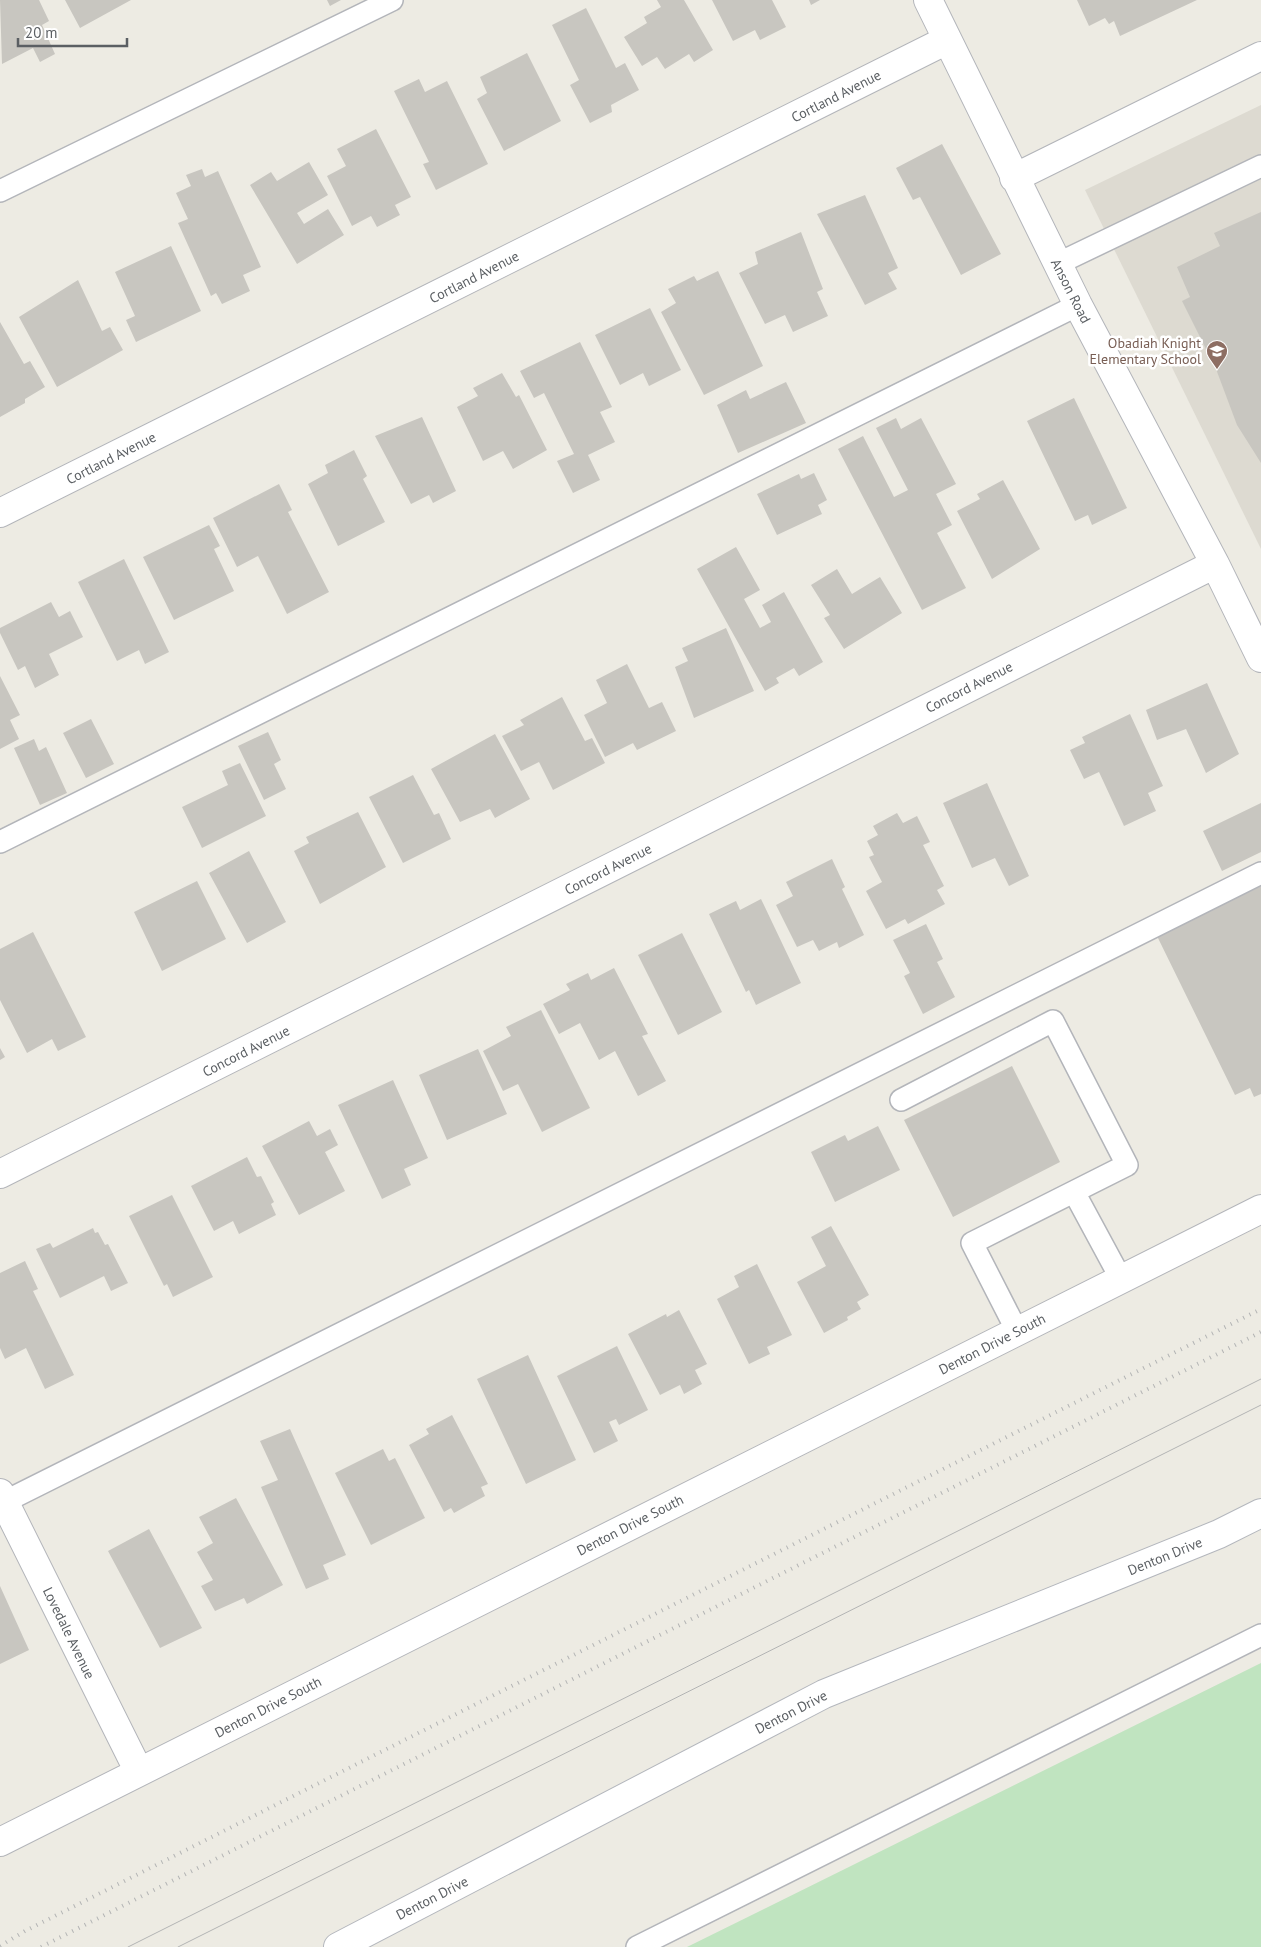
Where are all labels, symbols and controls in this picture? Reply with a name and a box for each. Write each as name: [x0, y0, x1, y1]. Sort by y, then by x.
scale bar: [18, 15, 126, 47]
text: 20 m: [25, 23, 58, 42]
street label: Cortland Avenue: [788, 66, 884, 126]
street label: Cortland Avenue: [426, 247, 522, 307]
street label: Anson Road: [1047, 256, 1095, 326]
place label: Obadiah Knight Elementary School: [1089, 334, 1201, 368]
school or university icon: Obadiah Knight Elementary School: [1205, 339, 1229, 370]
street label: Cortland Avenue: [63, 428, 159, 488]
street label: Concord Avenue: [922, 657, 1016, 717]
street label: Concord Avenue: [561, 839, 655, 899]
street label: Concord Avenue: [199, 1021, 293, 1081]
street label: Denton Drive South: [936, 1309, 1048, 1379]
street label: Denton Drive South: [574, 1490, 686, 1560]
street label: Denton Drive: [1125, 1533, 1205, 1579]
street label: Lovedale Avenue: [39, 1584, 99, 1682]
street label: Denton Drive South: [212, 1672, 324, 1742]
street label: Denton Drive: [752, 1686, 830, 1738]
street label: Denton Drive: [393, 1872, 471, 1924]

